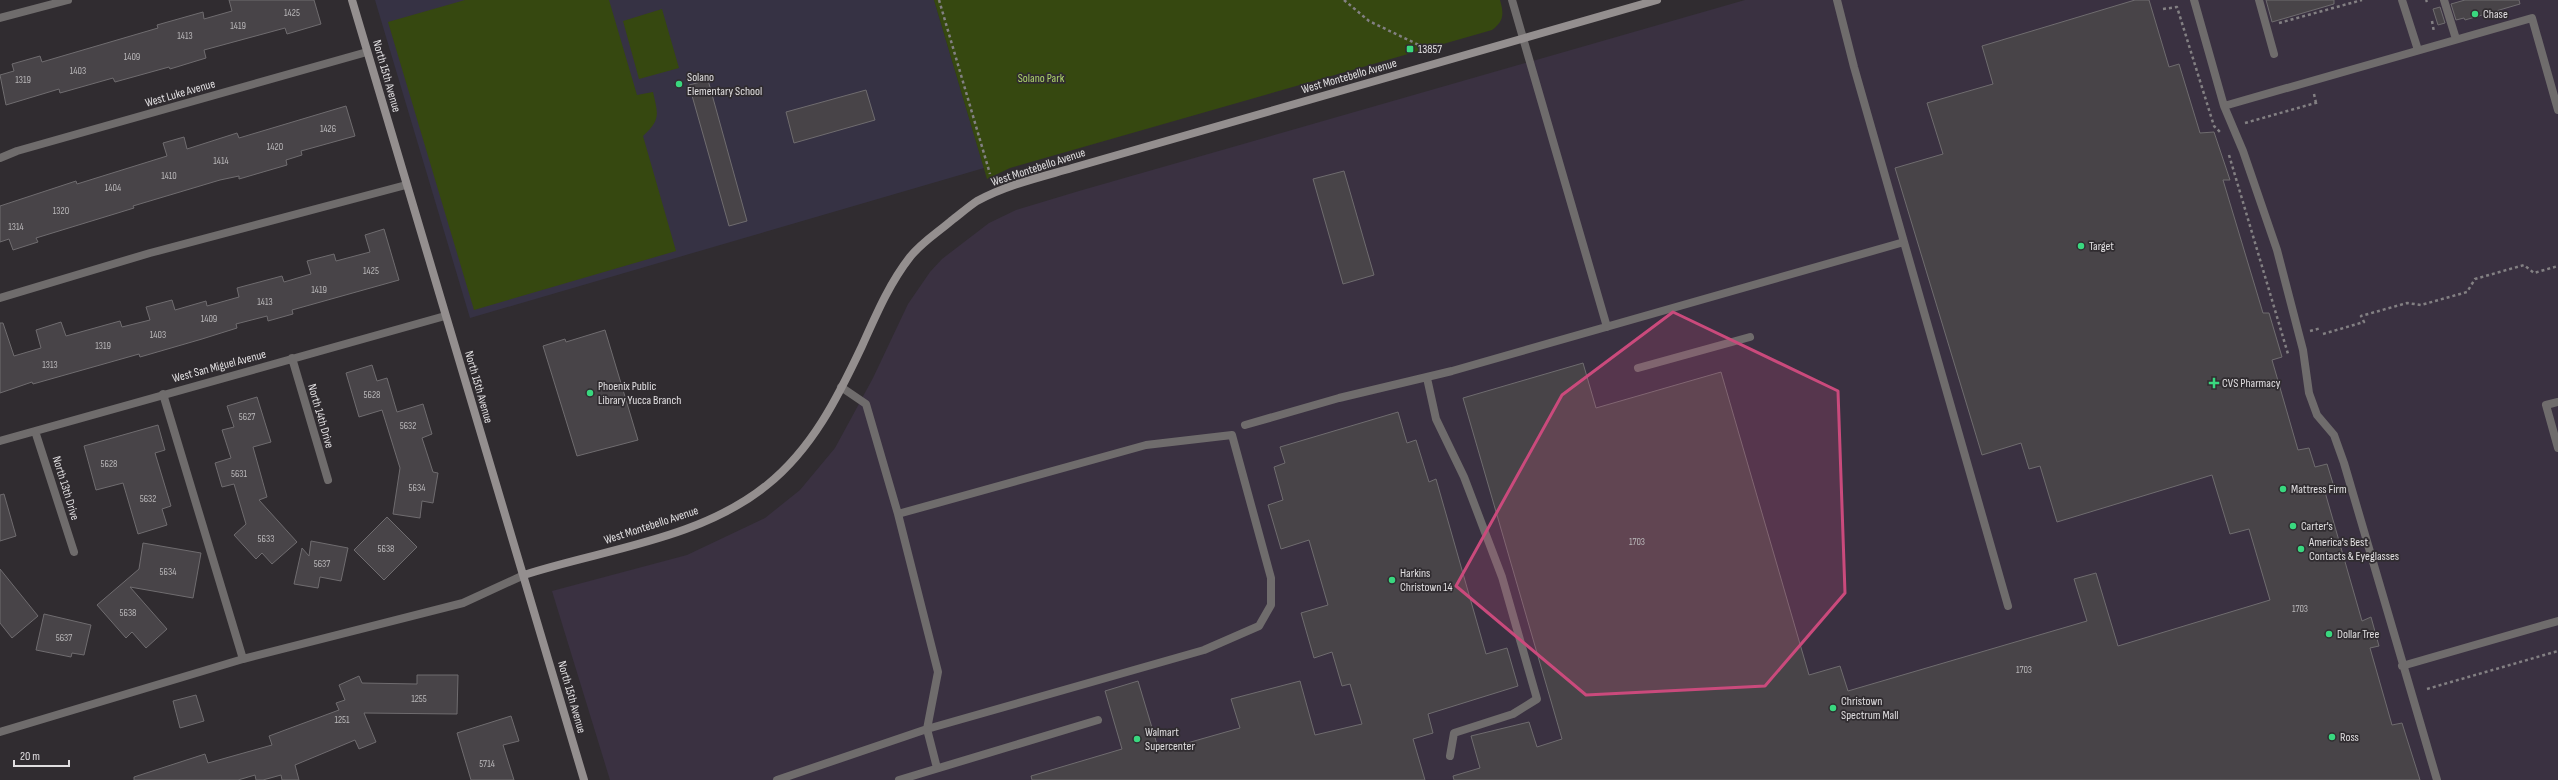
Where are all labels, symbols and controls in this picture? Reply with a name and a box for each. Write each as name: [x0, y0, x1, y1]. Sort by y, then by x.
house number: 1425: [284, 7, 300, 19]
place label: Chase: [2483, 7, 2508, 22]
marker: Chase: [2470, 9, 2480, 19]
house number: 1419: [230, 20, 246, 32]
house number: 1413: [177, 30, 193, 42]
street label: North 15th Avenue: [369, 38, 404, 114]
place label: 13857: [1418, 42, 1442, 57]
marker: 13857: [1405, 44, 1415, 54]
house number: 1409: [124, 51, 140, 63]
street label: West Montebello Avenue: [1300, 56, 1399, 97]
house number: 1403: [70, 65, 86, 77]
place label: Solano Elementary School: [687, 70, 762, 99]
park label: Solano Park: [1018, 71, 1065, 86]
house number: 1319: [15, 74, 31, 86]
street label: West Luke Avenue: [143, 76, 217, 111]
marker: Solano Elementary School: [674, 79, 684, 89]
house number: 1426: [320, 123, 336, 135]
house number: 1420: [267, 141, 283, 153]
street label: West Montebello Avenue: [989, 145, 1087, 190]
house number: 1414: [213, 155, 229, 167]
house number: 1410: [161, 170, 177, 182]
house number: 1404: [105, 182, 121, 194]
house number: 1320: [53, 205, 69, 217]
house number: 1314: [8, 221, 24, 233]
place label: Target: [2089, 239, 2114, 254]
marker: Target: [2076, 241, 2086, 251]
house number: 1425: [363, 265, 379, 277]
house number: 1419: [311, 284, 327, 296]
house number: 1413: [257, 296, 273, 308]
house number: 1409: [201, 313, 217, 325]
house number: 1403: [150, 329, 166, 341]
house number: 1319: [95, 340, 111, 352]
street label: West San Miguel Avenue: [171, 347, 268, 386]
street label: North 15th Avenue: [461, 349, 496, 425]
house number: 1313: [42, 359, 58, 371]
place label: CVS Pharmacy: [2222, 376, 2281, 391]
marker: CVS Pharmacy: [2209, 378, 2219, 388]
place label: Phoenix Public Library Yucca Branch: [598, 379, 681, 408]
street label: North 14th Drive: [304, 382, 337, 450]
marker: Phoenix Public Library Yucca Branch: [585, 388, 595, 398]
house number: 5628: [364, 389, 380, 401]
house number: 5627: [239, 411, 255, 423]
house number: 5632: [400, 420, 416, 432]
street label: North 13th Drive: [49, 454, 82, 522]
house number: 5628: [101, 458, 117, 470]
house number: 5631: [231, 468, 248, 480]
house number: 5634: [409, 482, 425, 494]
place label: Mattress Firm: [2291, 482, 2347, 497]
marker: Mattress Firm: [2278, 484, 2288, 494]
house number: 5632: [140, 493, 156, 505]
street label: West Montebello Avenue: [602, 503, 700, 548]
place label: Carter's: [2301, 519, 2333, 534]
marker: Carter's: [2288, 521, 2298, 531]
house number: 5633: [258, 533, 274, 545]
place label: America's Best Contacts & Eyeglasses: [2308, 535, 2399, 564]
house number: 1703: [1629, 536, 1645, 548]
house number: 5638: [378, 543, 394, 555]
marker: America's Best Contacts & Eyeglasses: [2296, 544, 2306, 554]
house number: 5637: [314, 558, 330, 570]
house number: 5634: [160, 566, 176, 578]
place label: Harkins Christown 14: [1400, 566, 1452, 595]
marker: Harkins Christown 14: [1387, 575, 1397, 585]
house number: 1703: [2292, 603, 2308, 615]
house number: 5638: [120, 607, 136, 619]
place label: Dollar Tree: [2337, 627, 2379, 642]
marker: Dollar Tree: [2324, 629, 2334, 639]
house number: 5637: [56, 632, 72, 644]
street label: North 15th Avenue: [554, 659, 589, 735]
house number: 1703: [2016, 664, 2032, 676]
house number: 1255: [411, 693, 427, 705]
place label: Christown Spectrum Mall: [1841, 694, 1899, 723]
marker: Christown Spectrum Mall: [1828, 703, 1838, 713]
house number: 1251: [334, 714, 350, 726]
place label: Walmart Supercenter: [1145, 725, 1195, 754]
place label: Ross: [2340, 730, 2359, 745]
marker: Ross: [2327, 732, 2337, 742]
marker: Walmart Supercenter: [1132, 734, 1142, 744]
scale bar: [14, 742, 69, 768]
text: 20 m: [20, 749, 40, 764]
house number: 5714: [479, 758, 495, 770]

